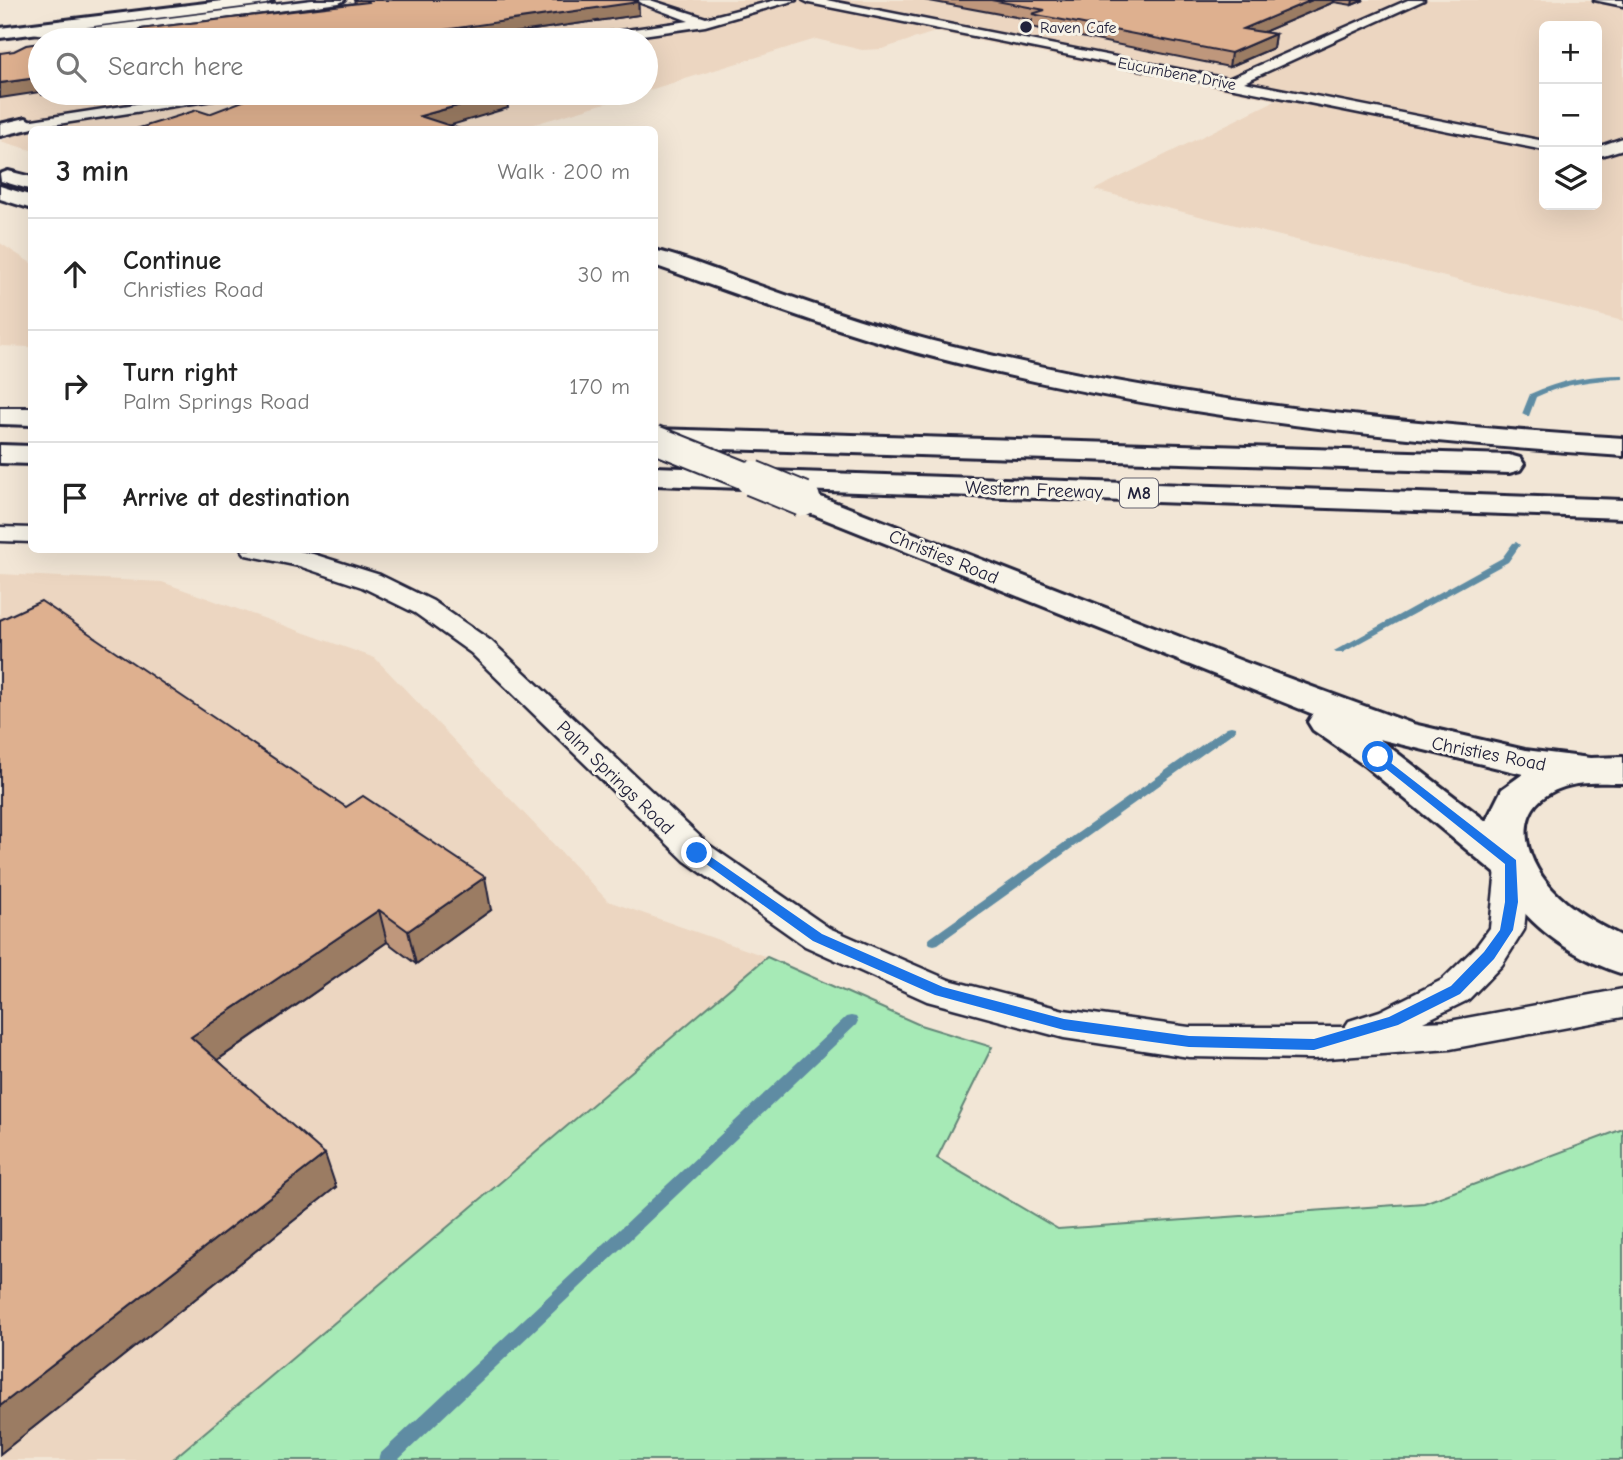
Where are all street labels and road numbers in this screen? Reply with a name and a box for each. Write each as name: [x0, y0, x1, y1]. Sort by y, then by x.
street label: Eucumbene Drive: [1116, 54, 1238, 94]
street label: Western Freeway: [965, 477, 1104, 503]
road number: M8: [1120, 478, 1158, 508]
street label: Christies Road: [886, 525, 1002, 589]
street label: Palm Springs Road: [552, 716, 678, 839]
street label: Christies Road: [1430, 732, 1548, 776]

